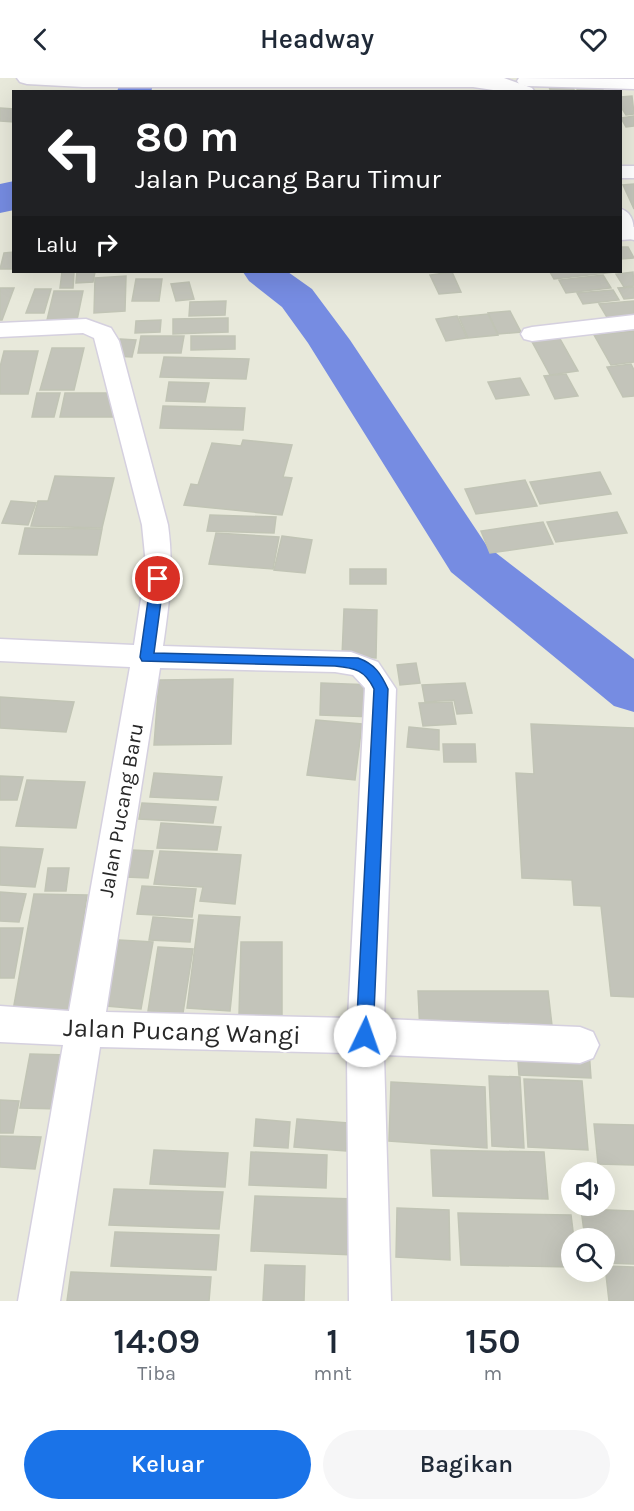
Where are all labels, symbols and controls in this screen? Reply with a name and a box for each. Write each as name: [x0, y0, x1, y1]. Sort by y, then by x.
icon: back: [24, 23, 57, 56]
text: Headway: [260, 23, 374, 55]
icon: heart: [577, 23, 610, 56]
text: 80 m: [135, 112, 239, 162]
icon: left: [36, 114, 114, 192]
text: Jalan Pucang Baru Timur: [135, 163, 441, 195]
icon: right: [90, 228, 123, 261]
text: Lalu: [36, 232, 78, 258]
pin: [132, 553, 183, 604]
icon: arrive: [141, 562, 174, 595]
street label: Jalan Pucang Baru: [94, 721, 148, 899]
position arrow: [333, 1004, 397, 1068]
street label: Jalan Pucang Wangi: [63, 1012, 301, 1051]
map controls: [561, 1162, 615, 1282]
button: sound: [561, 1162, 615, 1216]
button: search: [561, 1228, 615, 1282]
text: 14:09: [113, 1320, 200, 1362]
text: 1: [326, 1320, 339, 1362]
text: 150: [465, 1320, 521, 1362]
text: Tiba: [137, 1362, 176, 1385]
text: mnt: [313, 1362, 352, 1385]
text: m: [484, 1362, 502, 1385]
button: Keluar: [24, 1430, 311, 1499]
button: Bagikan: [323, 1430, 610, 1499]

